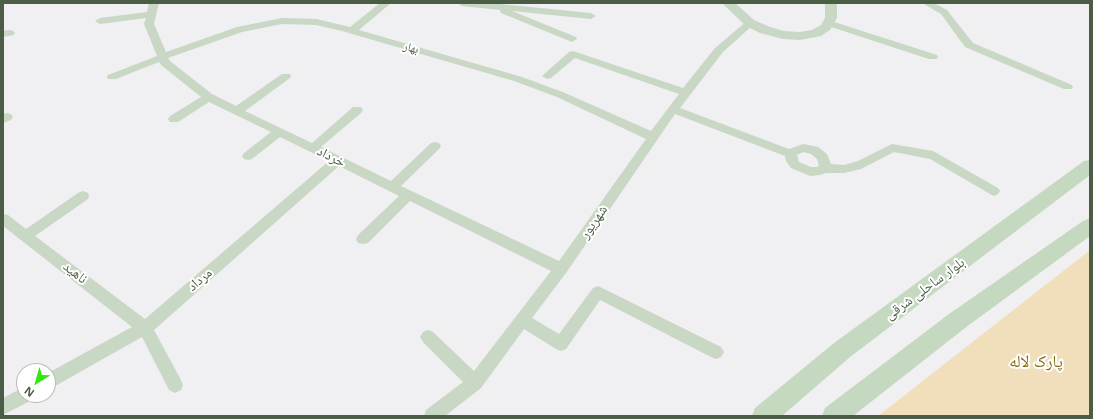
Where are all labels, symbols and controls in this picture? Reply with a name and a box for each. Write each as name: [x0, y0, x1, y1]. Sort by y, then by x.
street label: بهار: [402, 39, 420, 57]
street label: خرداد: [314, 143, 348, 171]
street label: شهریور: [577, 202, 611, 242]
street label: بلوار ساحلی شرقی: [882, 254, 968, 324]
street label: ناهید: [60, 258, 90, 288]
street label: مرداد: [184, 265, 216, 295]
park label: پارک لاله: [1009, 352, 1063, 372]
north arrow: [16, 363, 56, 403]
text: N: [21, 384, 37, 401]

